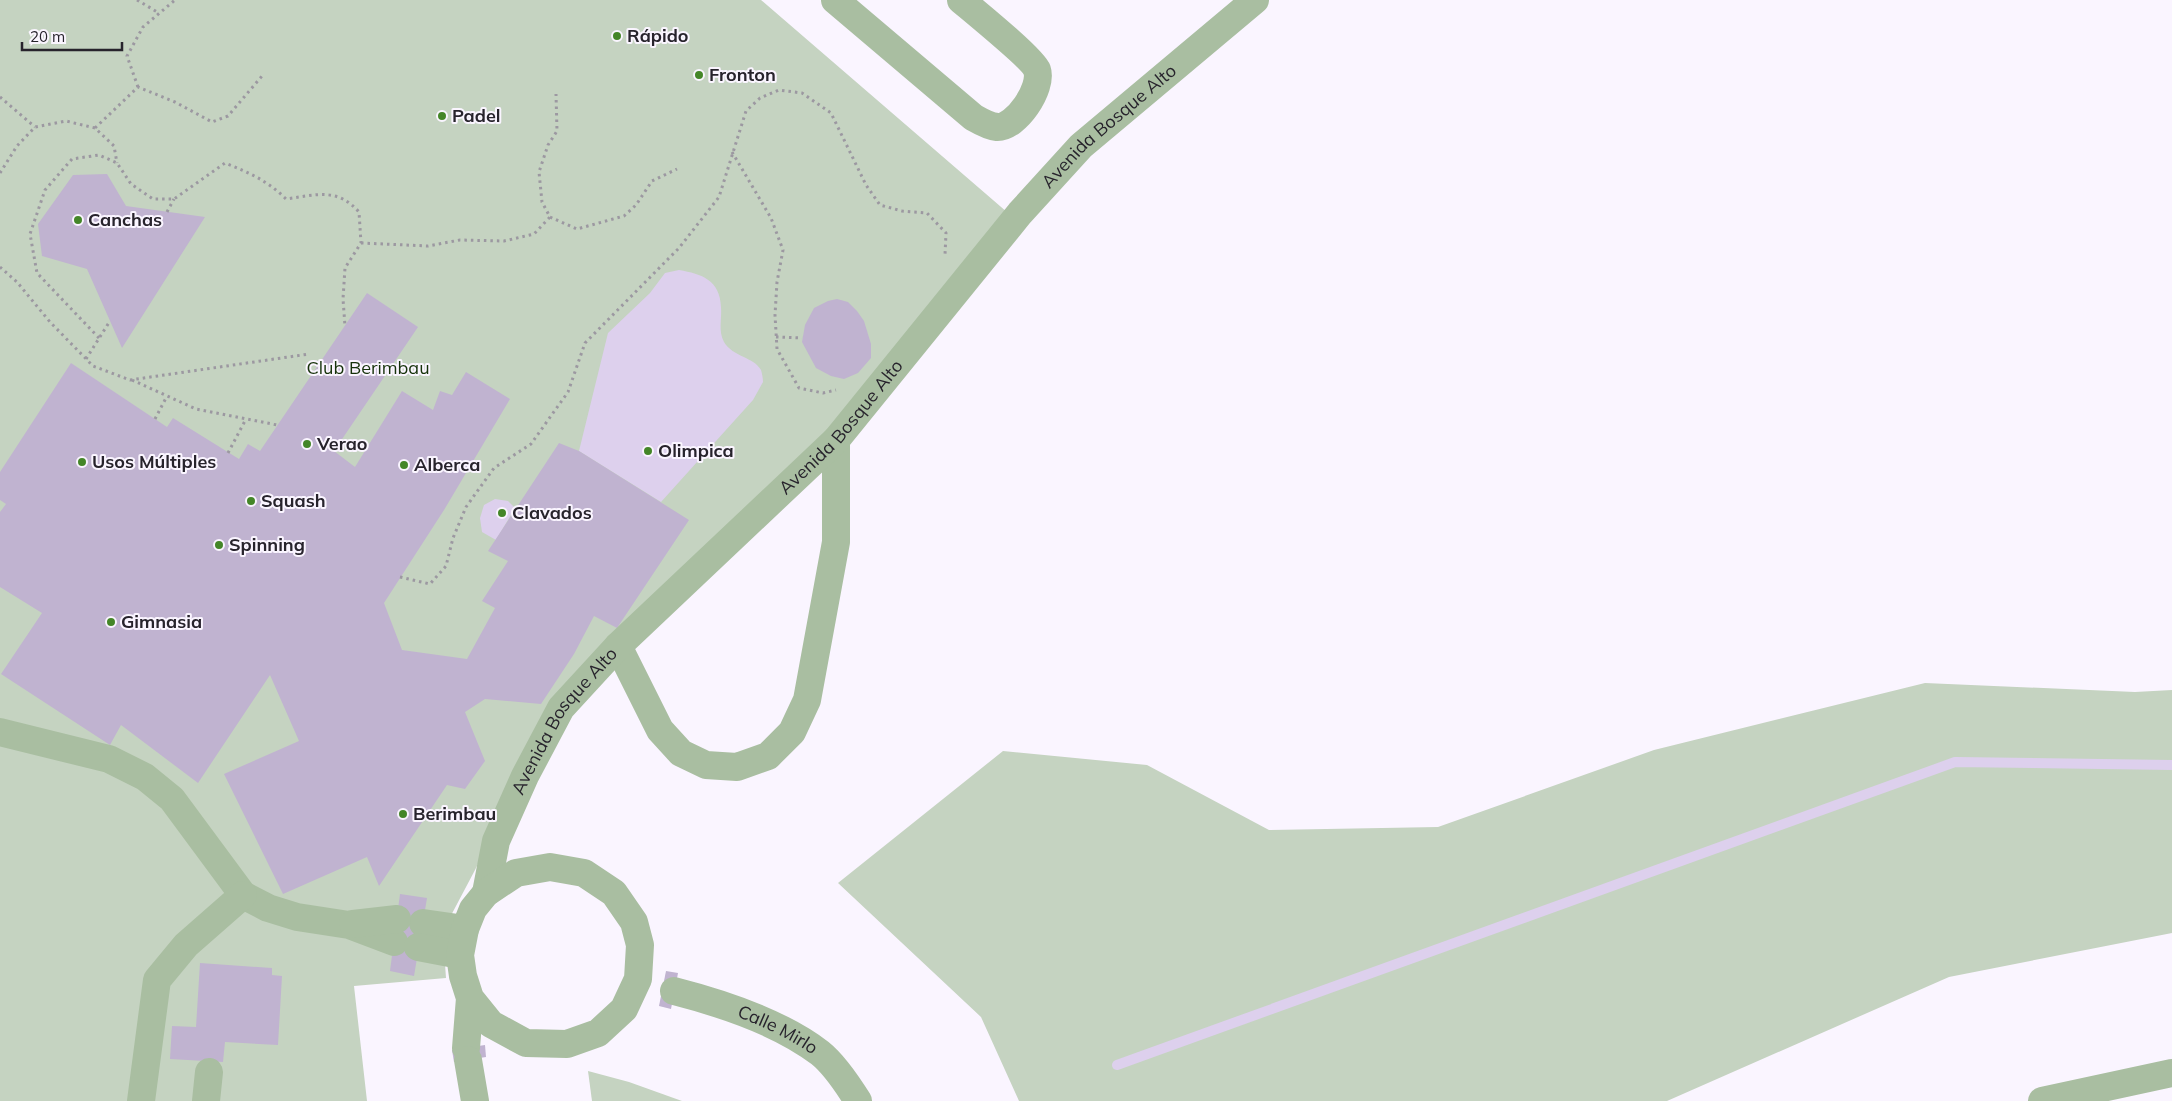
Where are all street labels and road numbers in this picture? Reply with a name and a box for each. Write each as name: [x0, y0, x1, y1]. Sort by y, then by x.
street label: Avenida Bosque Alto: [1036, 59, 1181, 193]
street label: Avenida Bosque Alto: [774, 355, 907, 499]
street label: Avenida Bosque Alto: [506, 642, 622, 798]
street label: Calle Mirlo: [735, 1000, 823, 1059]

